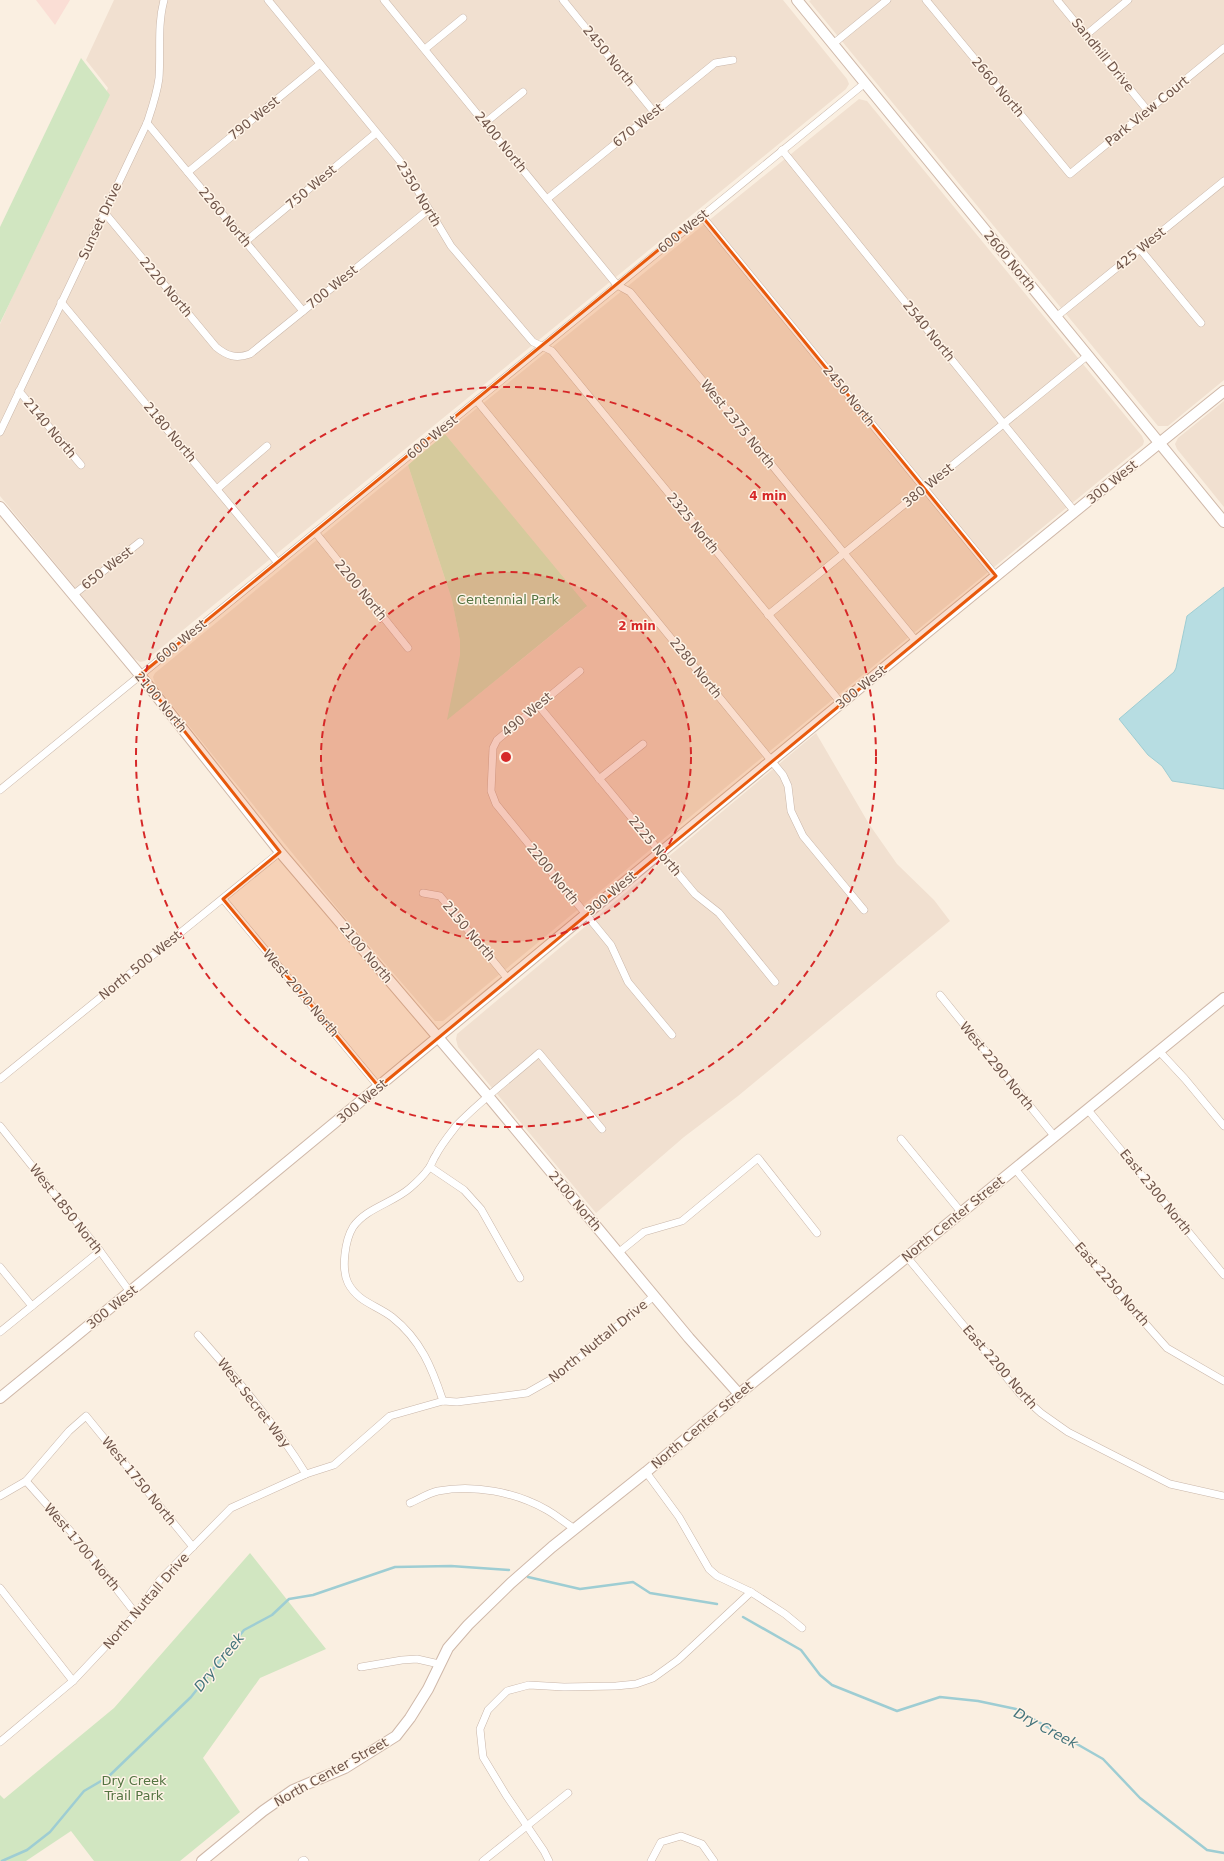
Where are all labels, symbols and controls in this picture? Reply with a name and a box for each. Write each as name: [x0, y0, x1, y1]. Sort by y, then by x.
street label: Sandhill Drive: [1069, 15, 1137, 95]
street label: 2450 North: [580, 23, 638, 89]
street label: 2660 North: [969, 54, 1027, 120]
street label: Park View Court: [1102, 73, 1192, 149]
street label: 790 West: [226, 93, 282, 143]
street label: 670 West: [610, 100, 666, 150]
street label: 2400 North: [472, 109, 530, 175]
street label: 2350 North: [394, 159, 444, 229]
street label: 750 West: [283, 162, 339, 212]
street label: Sunset Drive: [76, 180, 124, 262]
street label: 2260 North: [196, 184, 254, 250]
street label: 600 West: [655, 206, 711, 256]
street label: 425 West: [1112, 224, 1168, 274]
street label: 2600 North: [981, 228, 1039, 294]
street label: 2220 North: [137, 254, 195, 320]
street label: 700 West: [304, 262, 360, 312]
street label: 2540 North: [900, 298, 958, 364]
street label: 2450 North: [820, 363, 878, 429]
street label: West 2375 North: [698, 377, 778, 471]
street label: 2140 North: [21, 395, 79, 461]
street label: 2180 North: [141, 399, 199, 465]
street label: 600 West: [404, 412, 460, 462]
street label: 300 West: [1084, 457, 1140, 507]
street label: 380 West: [900, 460, 956, 510]
text: 4 min: [749, 489, 787, 503]
street label: 2325 North: [664, 490, 722, 556]
street label: 650 West: [78, 543, 136, 593]
street label: 2200 North: [332, 557, 390, 623]
park label: Centennial Park: [457, 592, 560, 607]
street label: 600 West: [153, 616, 209, 666]
text: 2 min: [618, 619, 656, 633]
street label: 2280 North: [667, 635, 725, 701]
street label: 300 West: [833, 662, 889, 712]
street label: 2100 North: [132, 669, 190, 735]
street label: 490 West: [499, 689, 555, 739]
centre of rings: [499, 750, 513, 764]
street label: 2225 North: [626, 813, 684, 879]
street label: 2200 North: [524, 841, 582, 907]
street label: 300 West: [583, 868, 639, 918]
street label: 2150 North: [440, 898, 498, 964]
street label: 2100 North: [337, 920, 395, 986]
street label: North 500 West: [96, 927, 184, 1003]
street label: West 2070 North: [260, 946, 342, 1040]
street label: West 2290 North: [957, 1019, 1037, 1113]
street label: 300 West: [334, 1076, 390, 1126]
street label: East 2300 North: [1117, 1146, 1195, 1238]
street label: West 1850 North: [26, 1161, 106, 1257]
street label: 2100 North: [546, 1168, 604, 1234]
street label: North Center Street: [899, 1173, 1007, 1265]
street label: East 2250 North: [1072, 1239, 1152, 1329]
street label: 300 West: [84, 1282, 140, 1332]
street label: North Nuttall Drive: [546, 1297, 650, 1385]
street label: East 2200 North: [960, 1322, 1040, 1412]
street label: West Secret Way: [214, 1355, 294, 1451]
street label: North Center Street: [648, 1378, 756, 1472]
street label: West 1750 North: [99, 1434, 179, 1528]
street label: West 1700 North: [41, 1500, 123, 1594]
street label: North Nuttall Drive: [100, 1550, 192, 1652]
water label: Dry Creek: [191, 1629, 248, 1694]
water label: Dry Creek: [1011, 1704, 1082, 1752]
street label: North Center Street: [271, 1734, 391, 1810]
park label: Dry Creek Trail Park: [102, 1773, 167, 1803]

